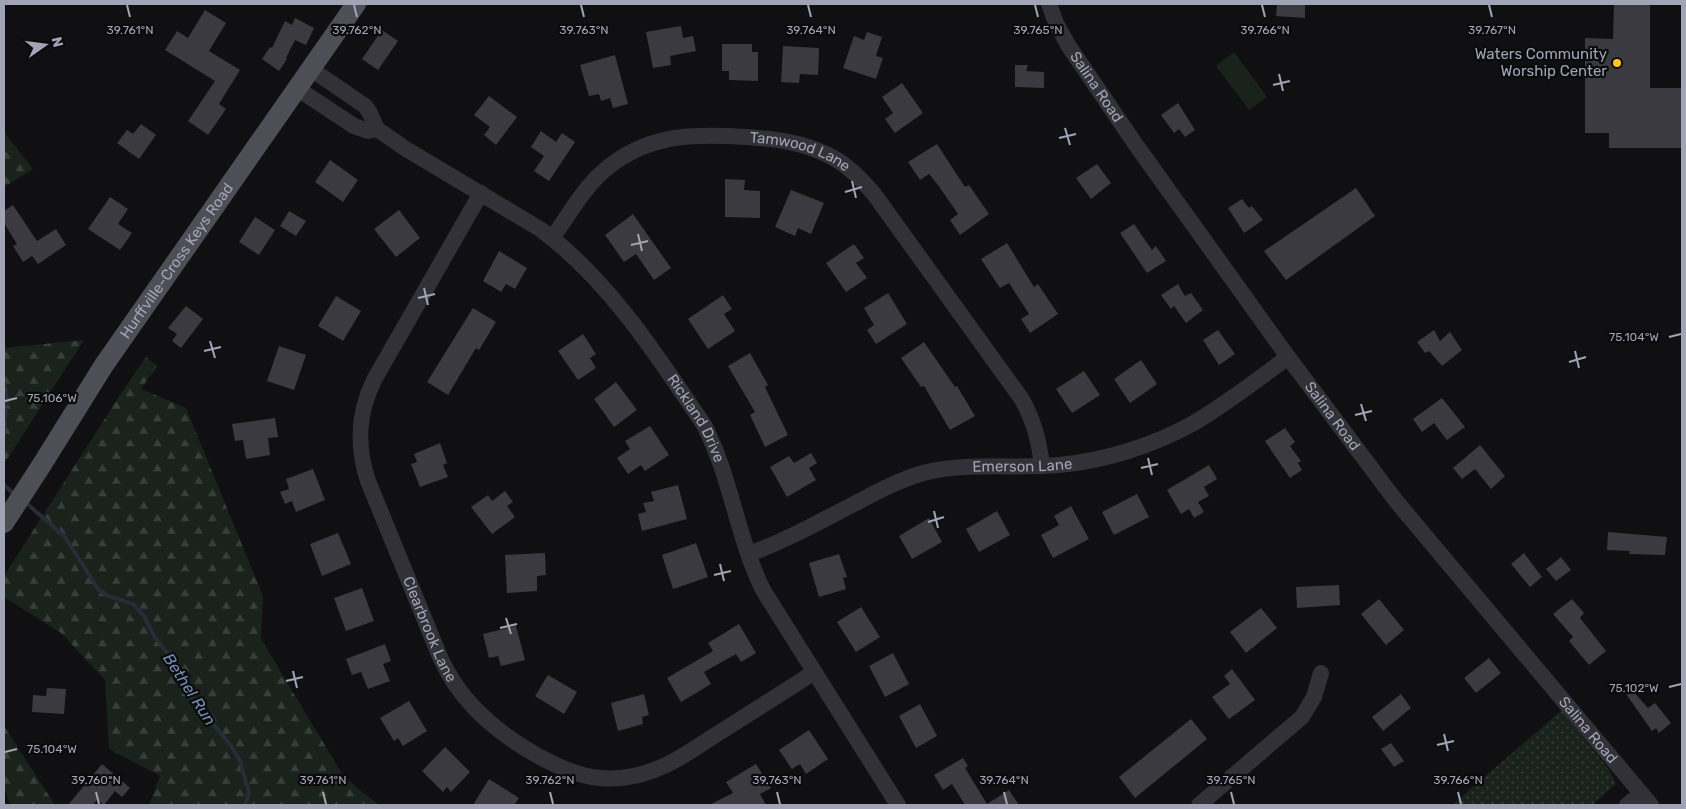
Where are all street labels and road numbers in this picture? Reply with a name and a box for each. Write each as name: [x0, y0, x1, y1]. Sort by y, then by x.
street label: Salina Road: [1066, 48, 1127, 126]
street label: Tamwood Lane: [749, 128, 854, 175]
street label: Hurffville-Cross Keys Road: [116, 180, 237, 342]
street label: Rickland Drive: [663, 371, 728, 465]
street label: Salina Road: [1301, 378, 1364, 454]
street label: Emerson Lane: [972, 455, 1073, 476]
street label: Clearbrook Lane: [399, 574, 461, 686]
street label: Salina Road: [1555, 693, 1621, 767]

